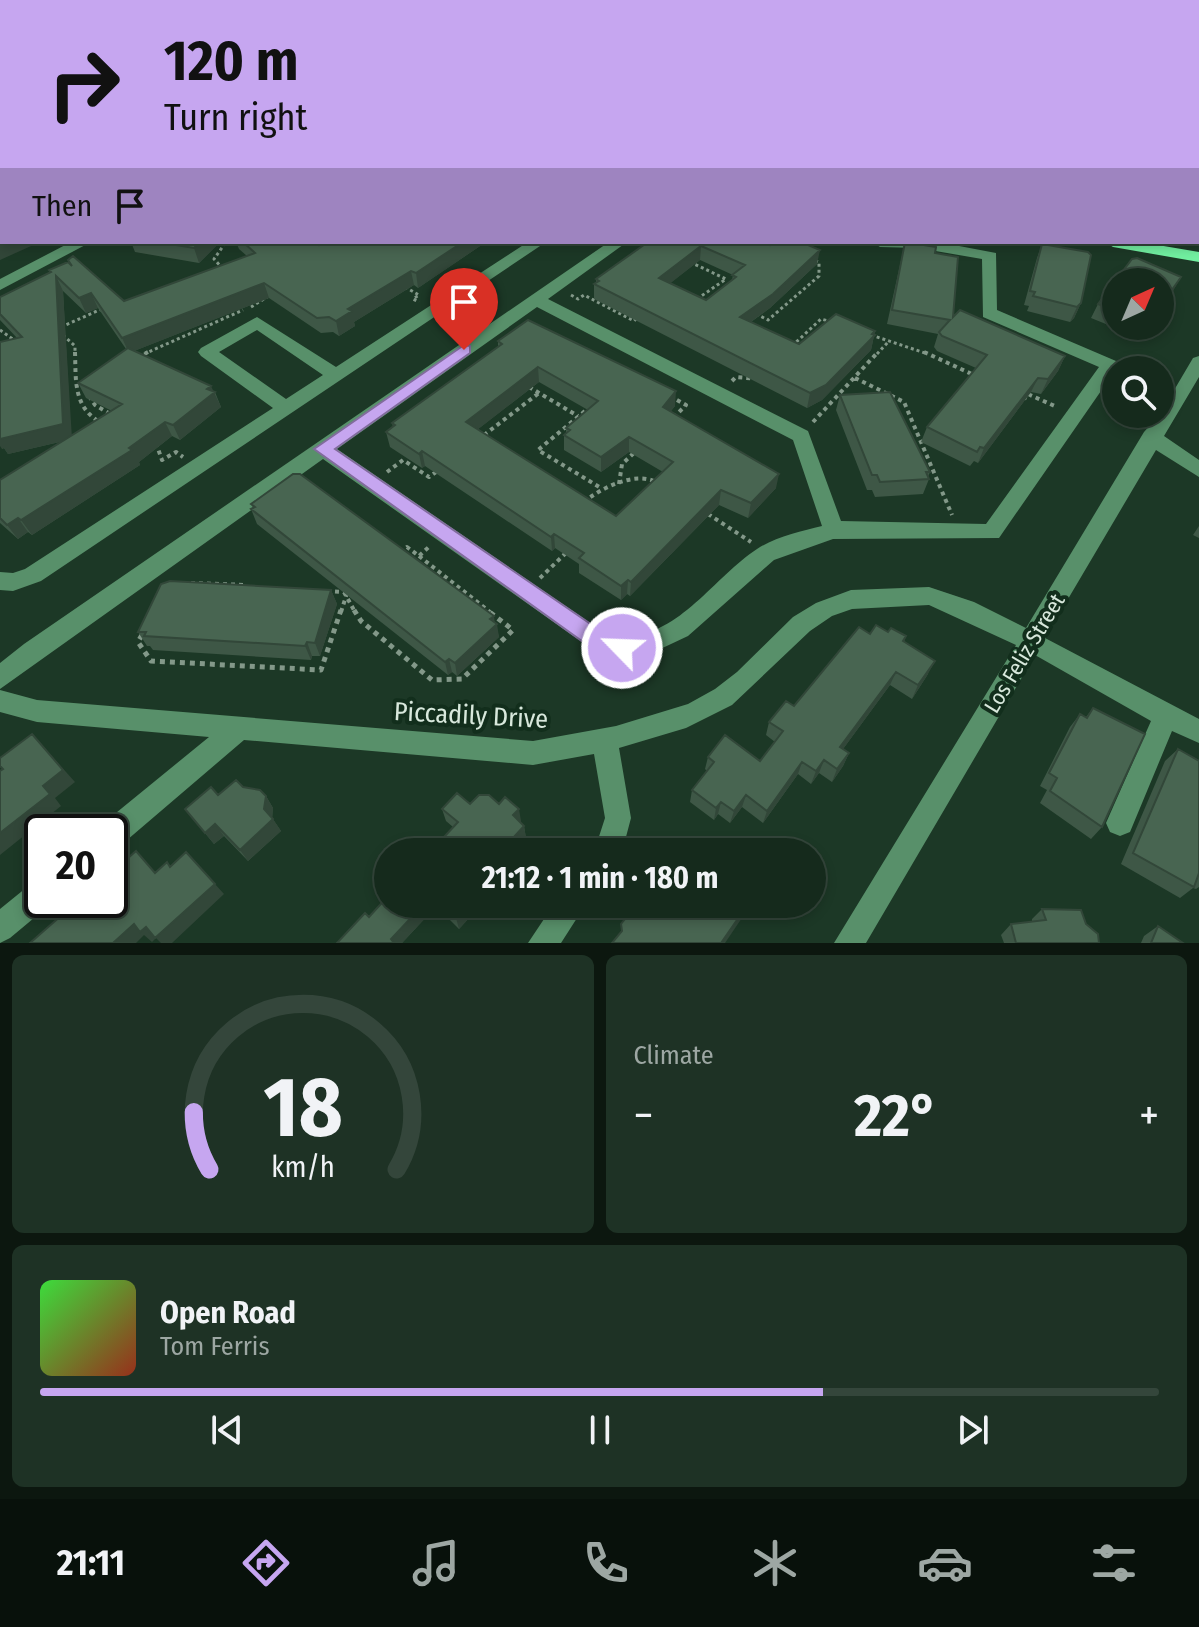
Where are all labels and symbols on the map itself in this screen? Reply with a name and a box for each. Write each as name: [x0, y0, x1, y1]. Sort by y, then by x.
pin: [430, 268, 498, 350]
north arrow: [1102, 268, 1174, 340]
street label: Los Feliz Street: [978, 588, 1071, 718]
position arrow: [580, 606, 664, 690]
street label: Piccadily Drive: [393, 696, 549, 735]
speed limit sign: 20: [24, 814, 128, 918]

